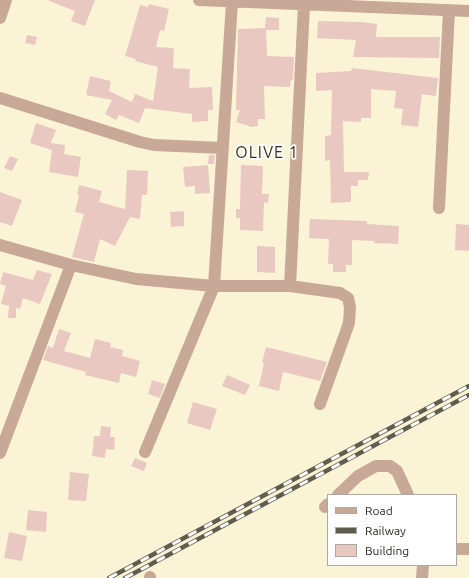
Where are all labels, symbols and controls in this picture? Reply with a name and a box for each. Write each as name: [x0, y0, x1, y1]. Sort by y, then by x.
district label: OLIVE 1: [235, 143, 299, 163]
legend: [327, 494, 457, 566]
text: Road: [365, 504, 393, 517]
text: Railway: [365, 524, 406, 537]
text: Building: [365, 544, 409, 557]

